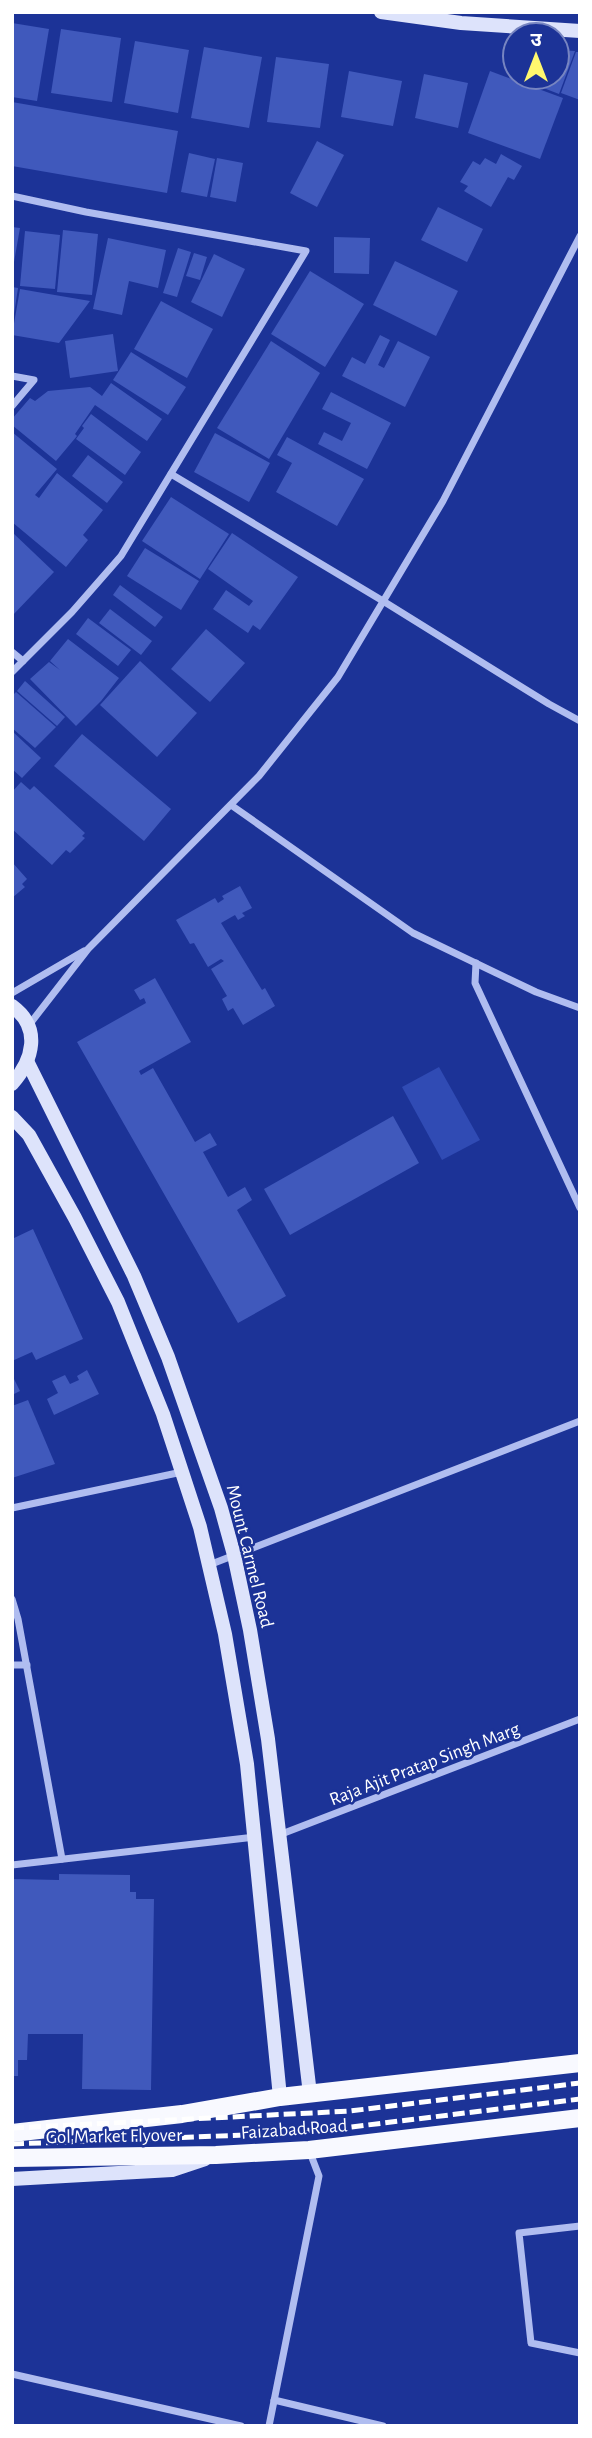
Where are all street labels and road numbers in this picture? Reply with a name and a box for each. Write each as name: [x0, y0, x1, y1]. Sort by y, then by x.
street label: Mount Carmel Road: [223, 1483, 277, 1630]
street label: Raja Ajit Pratap Singh Marg: [327, 1719, 523, 1809]
street label: Faizabad Road: [240, 2116, 348, 2143]
street label: Gol Market Flyover: [46, 2126, 182, 2147]

